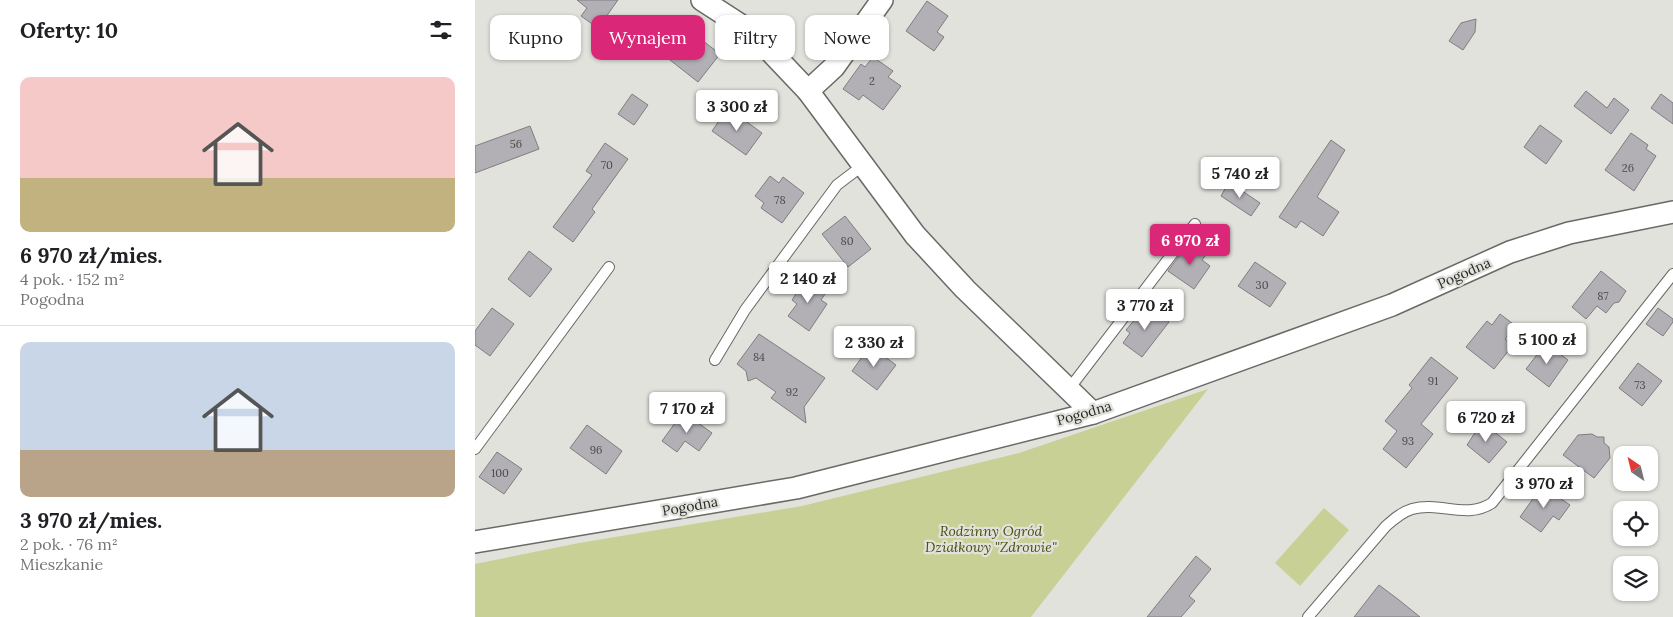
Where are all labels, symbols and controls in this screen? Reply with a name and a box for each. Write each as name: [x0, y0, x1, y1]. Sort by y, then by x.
chip: Kupno: [490, 15, 581, 60]
chip: Wynajem: [591, 15, 705, 60]
chip: Filtry: [715, 15, 795, 60]
chip: Nowe: [805, 15, 889, 60]
icon: filters: [427, 16, 455, 44]
text: Oferty: 10: [20, 17, 118, 44]
house number: 2: [869, 74, 875, 88]
pin: 3 300 zł: [685, 90, 789, 132]
text: 3 300 zł: [707, 96, 767, 116]
icon: home: [193, 109, 283, 199]
house number: 56: [510, 137, 522, 151]
pin: 5 740 zł: [1188, 156, 1292, 199]
house number: 70: [601, 158, 613, 172]
house number: 26: [1622, 161, 1634, 175]
text: 5 740 zł: [1212, 163, 1268, 183]
house number: 78: [774, 193, 786, 207]
pin: 6 970 zł: [1138, 224, 1242, 266]
text: 6 970 zł: [1161, 230, 1219, 250]
house number: 80: [840, 234, 854, 248]
text: 6 970 zł/mies.: [20, 242, 162, 269]
street label: Pogodna: [1435, 253, 1493, 293]
pin: 2 140 zł: [756, 262, 860, 304]
text: 2 140 zł: [780, 268, 836, 288]
text: 4 pok. · 152 m²: [20, 269, 125, 289]
house number: 30: [1256, 278, 1269, 292]
pin: 3 770 zł: [1093, 288, 1197, 331]
text: Pogodna: [20, 289, 85, 309]
house number: 87: [1597, 289, 1609, 303]
text: 3 770 zł: [1117, 295, 1173, 315]
pin: 5 100 zł: [1495, 322, 1599, 365]
pin: 2 330 zł: [822, 326, 926, 368]
text: 5 100 zł: [1518, 329, 1576, 349]
text: 2 330 zł: [845, 332, 903, 352]
house number: 84: [753, 350, 765, 364]
house number: 91: [1428, 374, 1438, 388]
icon: home: [193, 375, 283, 465]
house number: 73: [1634, 378, 1646, 392]
house number: 92: [786, 385, 798, 399]
pin: 7 170 zł: [635, 392, 739, 434]
street label: Pogodna: [1054, 397, 1114, 429]
text: 7 170 zł: [660, 398, 714, 418]
pin: 6 720 zł: [1434, 400, 1538, 443]
text: 6 720 zł: [1457, 407, 1515, 427]
house number: 93: [1402, 434, 1414, 448]
house number: 96: [590, 443, 602, 457]
north arrow: [1613, 446, 1657, 491]
map controls: [1613, 446, 1658, 601]
house number: 100: [491, 466, 509, 480]
pin: 3 970 zł: [1492, 466, 1596, 509]
text: 3 970 zł: [1515, 473, 1573, 493]
street label: Pogodna: [661, 492, 719, 520]
button: locate: [1613, 501, 1658, 546]
text: 3 970 zł/mies.: [20, 507, 162, 534]
park label: Rodzinny Ogród Działkowy "Zdrowie": [925, 522, 1057, 556]
text: 2 pok. · 76 m²: [20, 534, 118, 554]
text: Mieszkanie: [20, 554, 103, 574]
button: layers: [1613, 556, 1658, 601]

